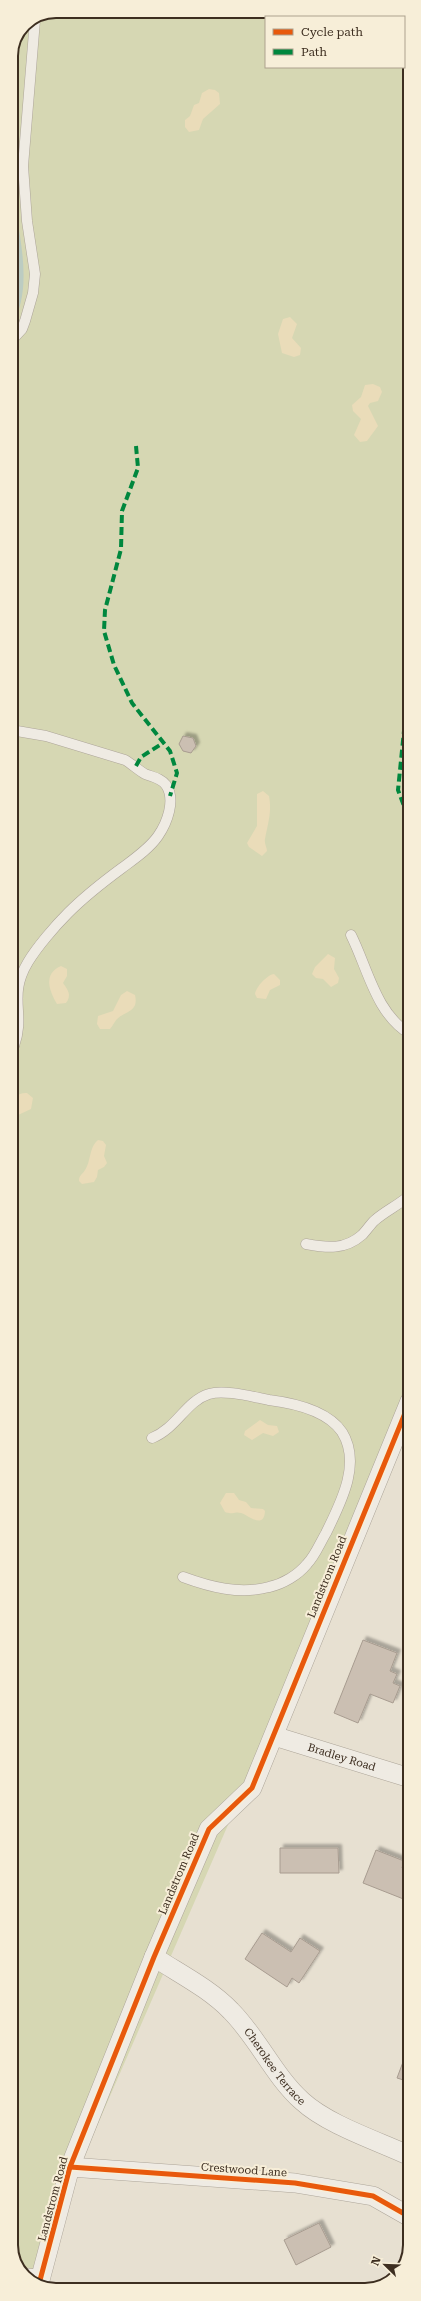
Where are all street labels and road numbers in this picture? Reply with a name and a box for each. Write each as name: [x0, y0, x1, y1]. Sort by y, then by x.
street label: Landstrom Road: [305, 1534, 349, 1620]
street label: Bradley Road: [306, 1740, 377, 1774]
street label: Landstrom Road: [156, 1831, 202, 1917]
street label: Cherokee Terrace: [241, 2025, 308, 2108]
street label: Landstrom Road: [35, 2155, 71, 2243]
street label: Crestwood Lane: [201, 2161, 287, 2179]

